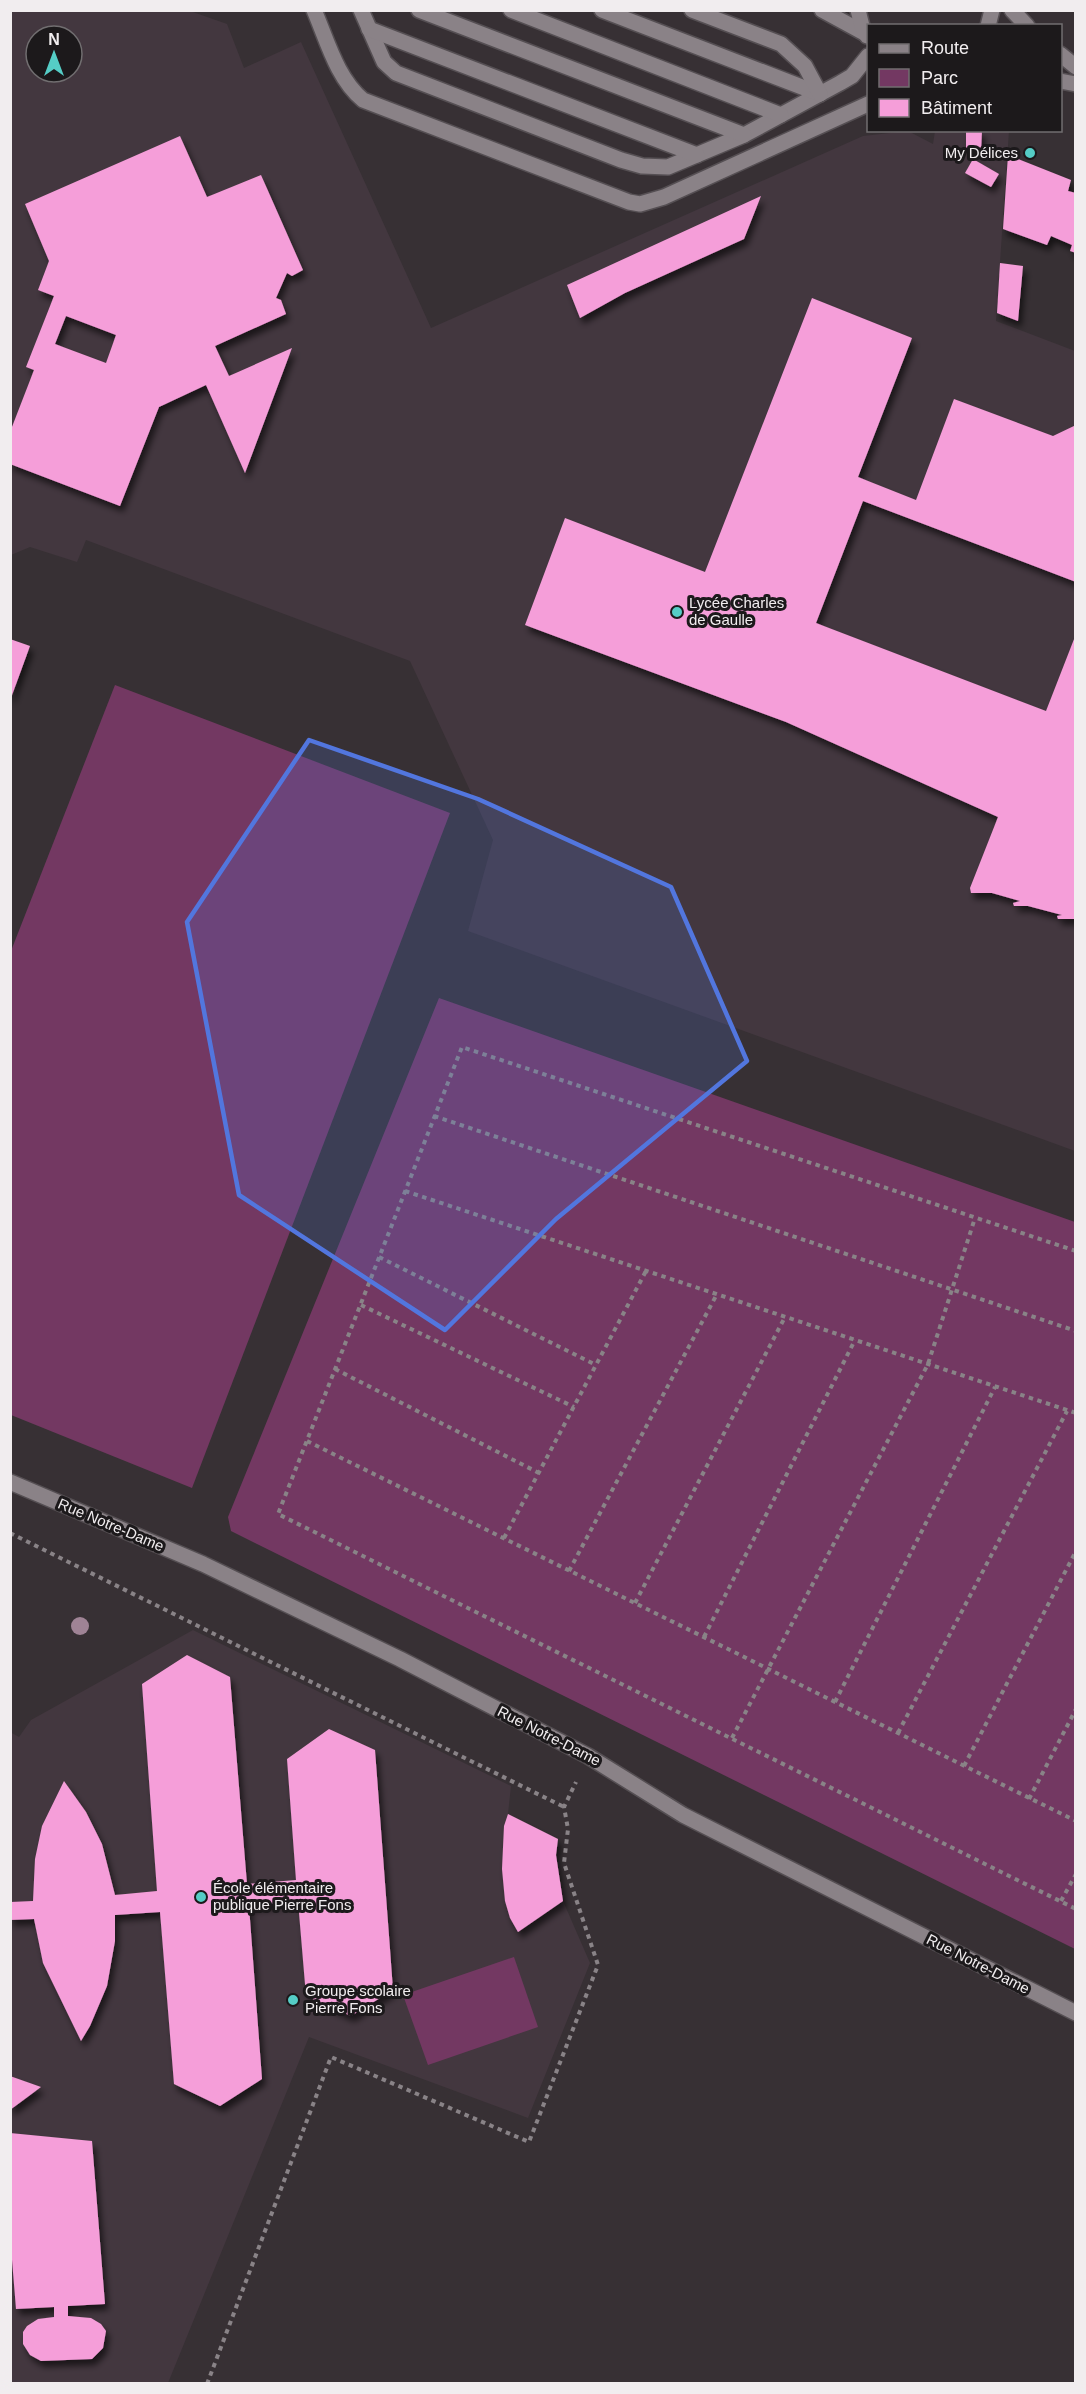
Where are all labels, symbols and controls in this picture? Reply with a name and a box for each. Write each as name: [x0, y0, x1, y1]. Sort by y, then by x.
north arrow: [24, 24, 84, 84]
legend: [867, 24, 1062, 132]
text: N: [48, 31, 60, 48]
text: Route: [921, 38, 969, 58]
text: Parc: [921, 68, 958, 88]
text: Bâtiment: [921, 98, 992, 118]
place label: My Délices: [945, 144, 1018, 161]
marker: My Délices: [1023, 146, 1037, 160]
place label: Lycée Charles de Gaulle: [689, 594, 784, 628]
marker: Lycée Charles de Gaulle: [670, 605, 684, 619]
street label: Rue Notre-Dame: [56, 1495, 167, 1555]
street label: Rue Notre-Dame: [495, 1702, 604, 1769]
place label: École élémentaire publique Pierre Fons: [213, 1879, 351, 1913]
marker: École élémentaire publique Pierre Fons: [194, 1890, 208, 1904]
street label: Rue Notre-Dame: [924, 1930, 1033, 1997]
place label: Groupe scolaire Pierre Fons: [305, 1982, 411, 2016]
marker: Groupe scolaire Pierre Fons: [286, 1993, 300, 2007]

